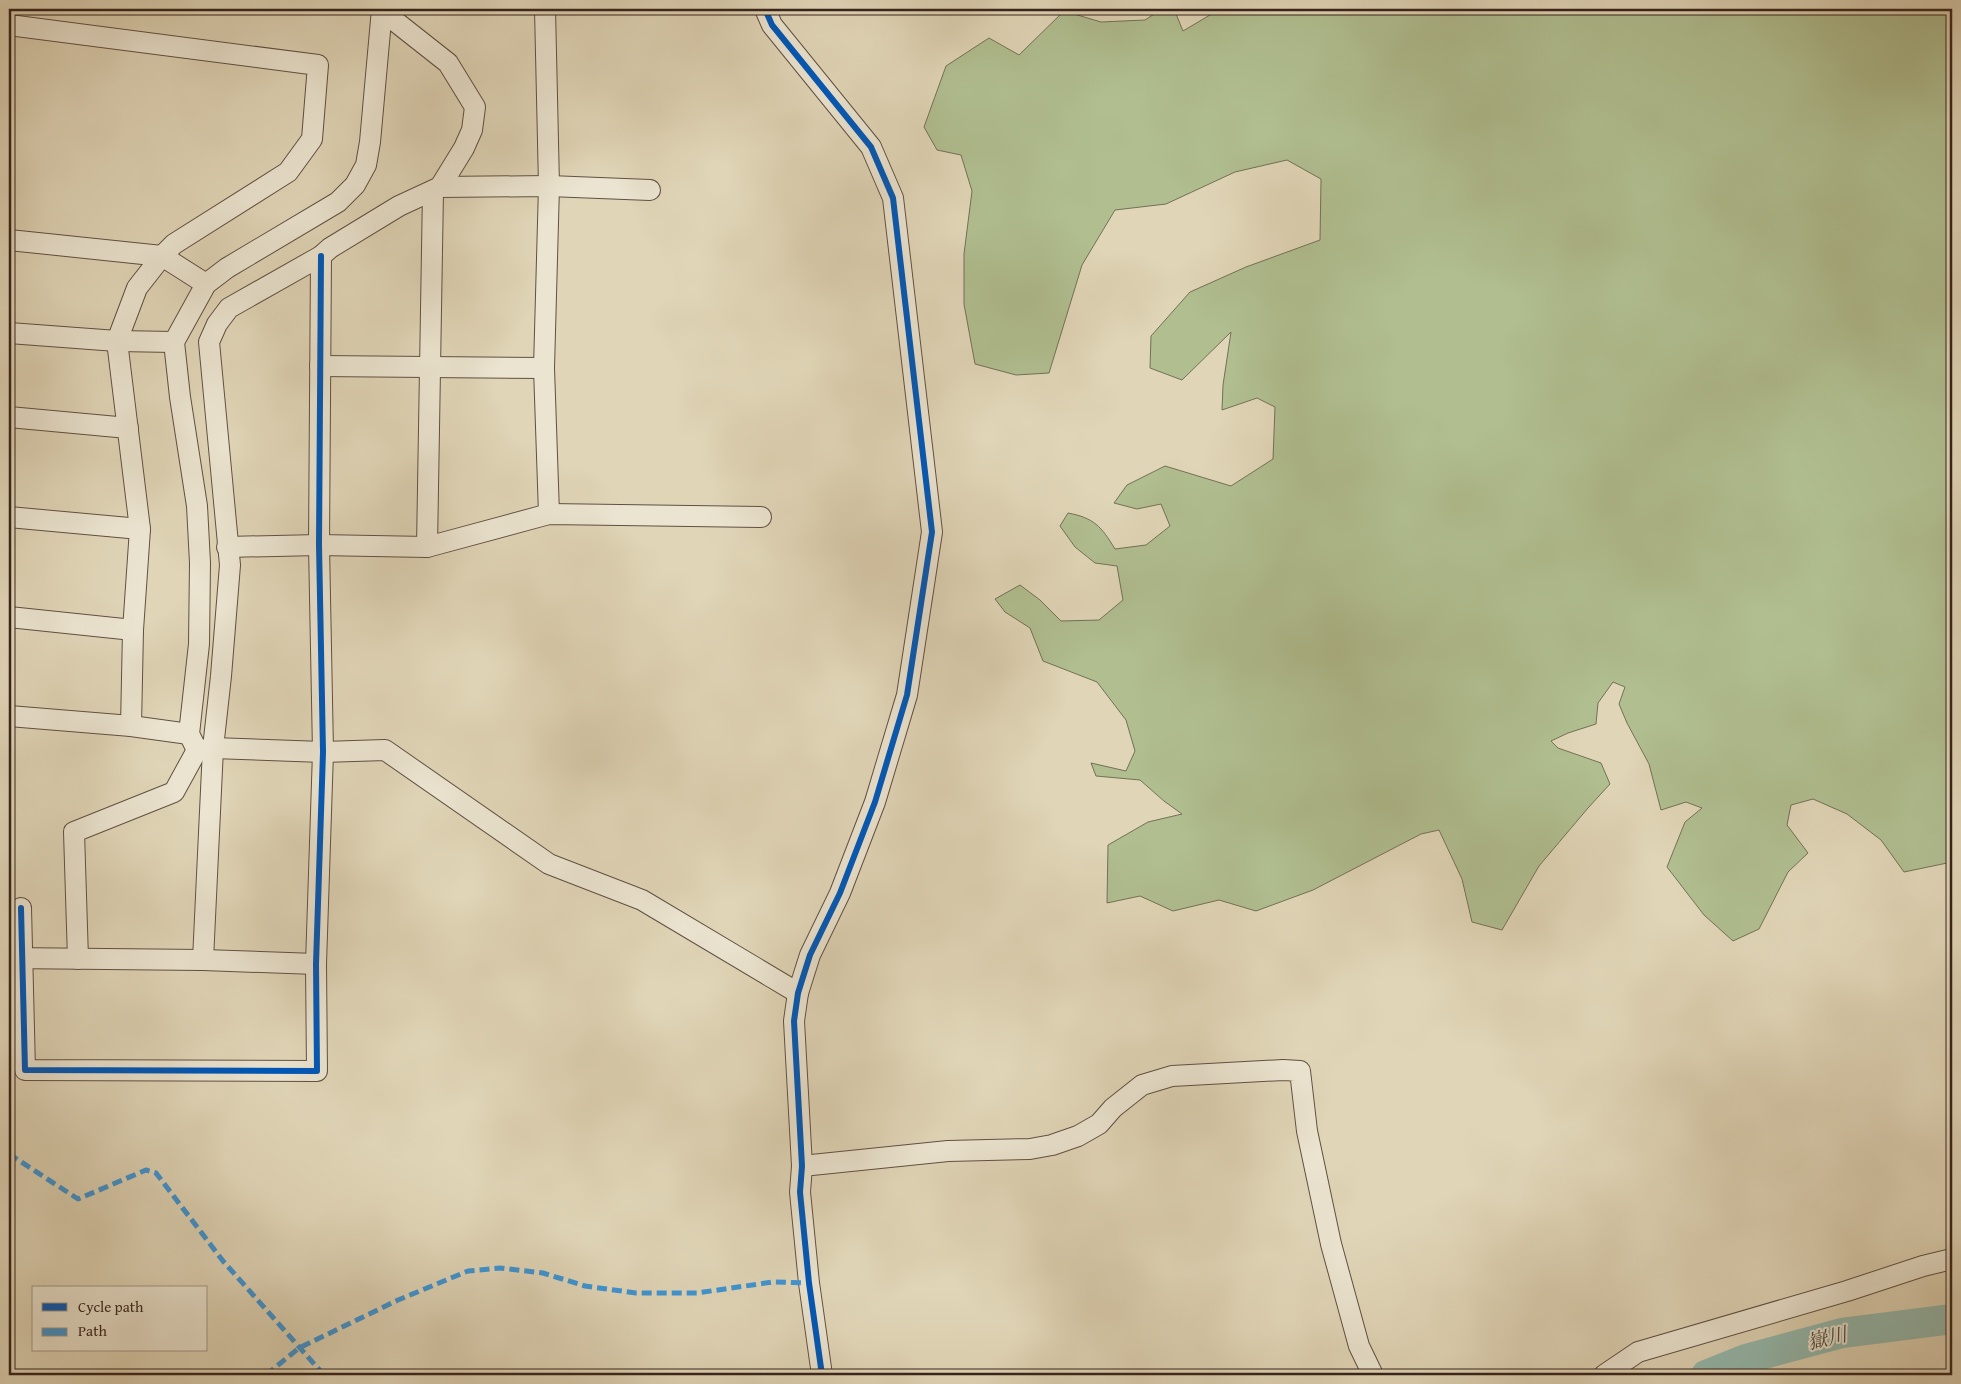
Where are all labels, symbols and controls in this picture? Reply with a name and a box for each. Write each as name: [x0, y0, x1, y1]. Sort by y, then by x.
legend: [32, 1286, 208, 1352]
text: Cycle path: [78, 1296, 144, 1317]
water label: 嶽川: [1804, 1318, 1852, 1356]
text: Path: [78, 1320, 107, 1341]

